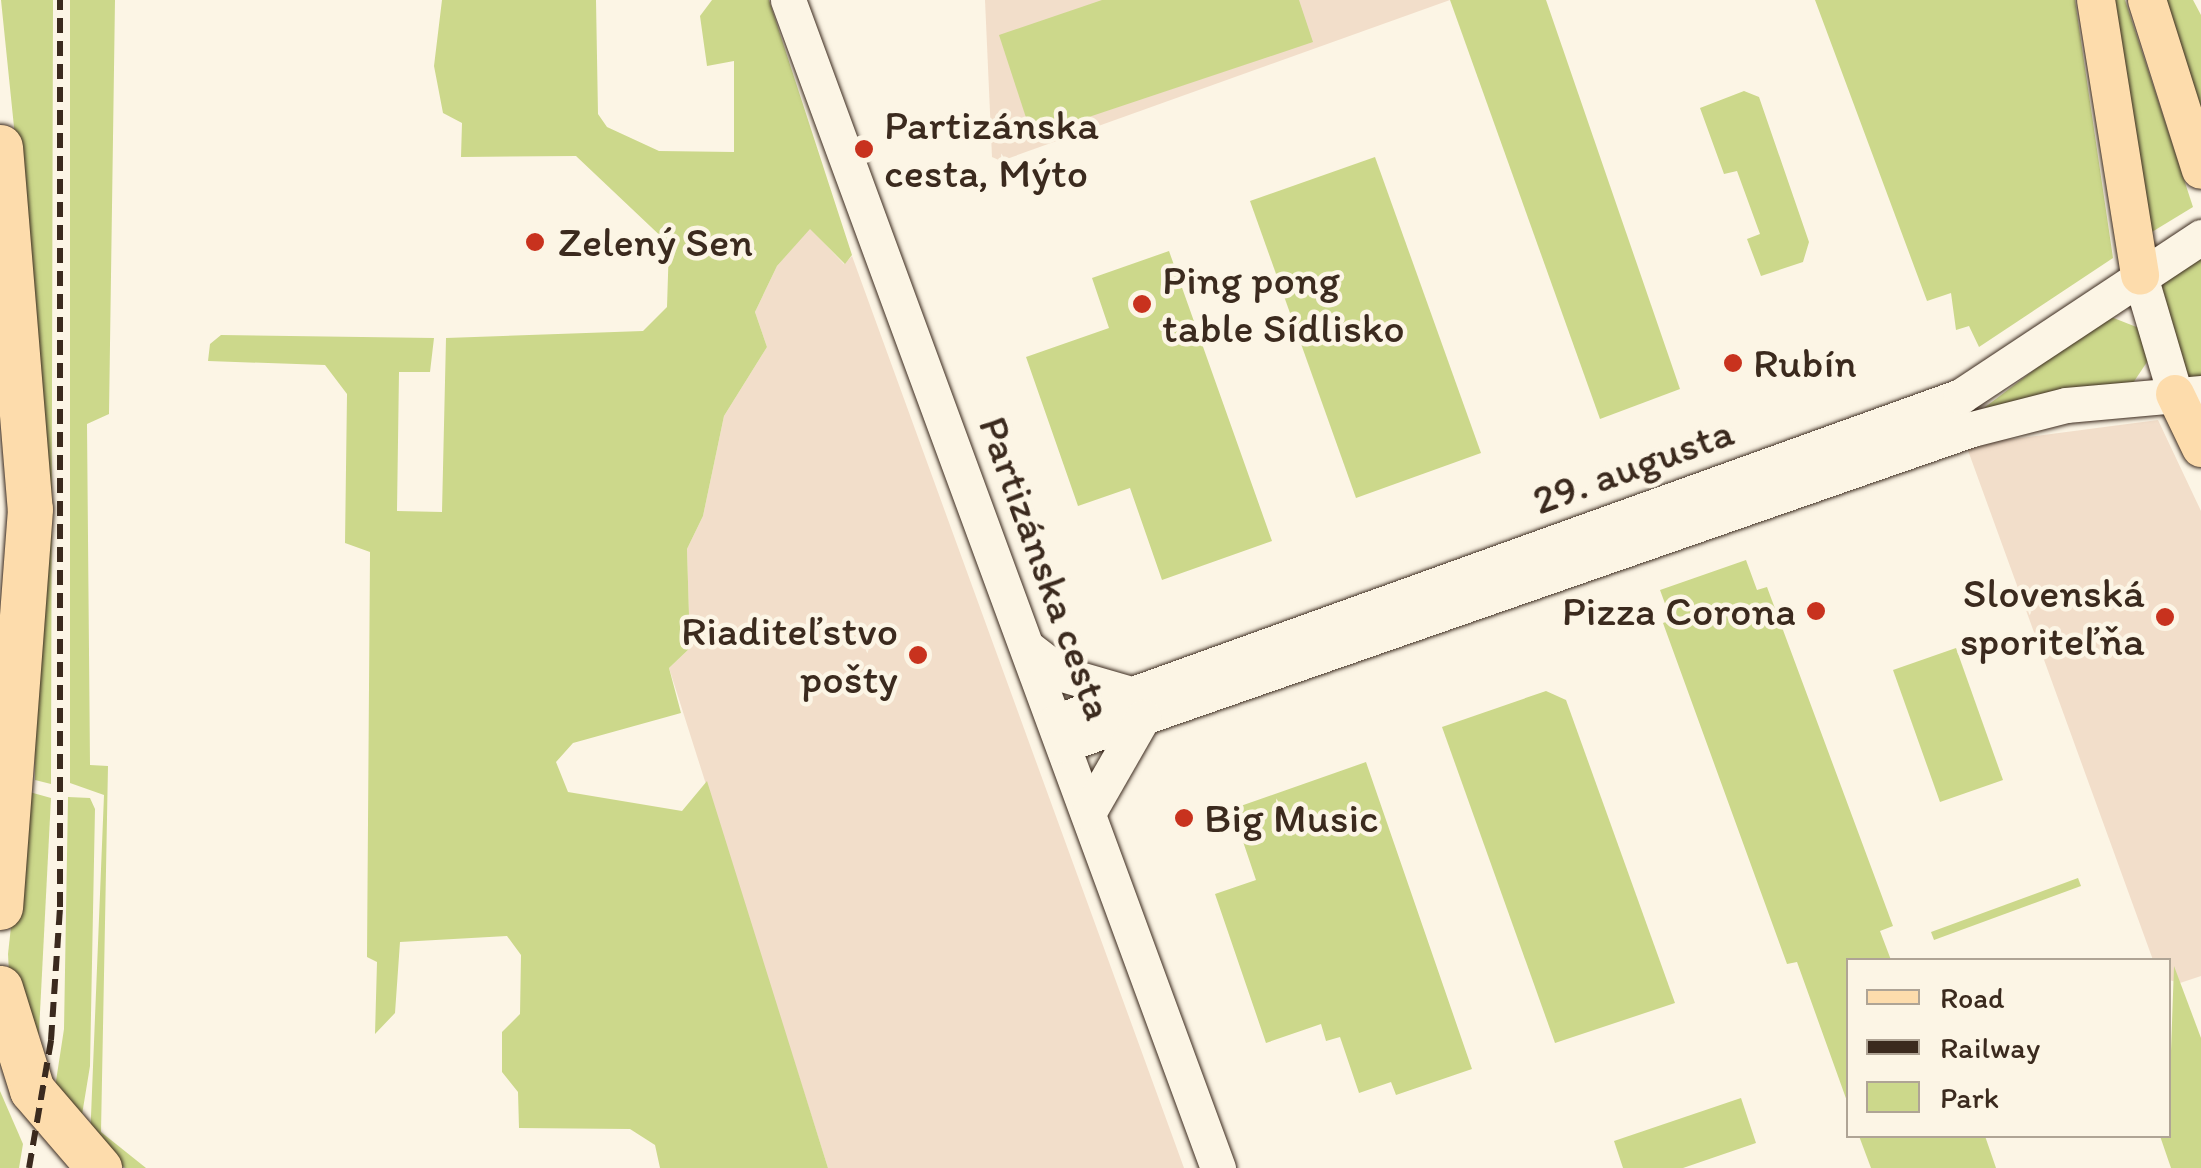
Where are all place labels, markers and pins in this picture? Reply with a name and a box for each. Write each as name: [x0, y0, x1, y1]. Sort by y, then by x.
place label: Partizánska cesta, Mýto: [884, 100, 1099, 198]
marker: Partizánska cesta, Mýto: [853, 138, 875, 160]
place label: Zelený Sen: [558, 217, 753, 267]
marker: Zelený Sen: [522, 229, 548, 255]
place label: Ping pong table Sídlisko: [1162, 255, 1405, 354]
marker: Ping pong table Sídlisko: [1131, 293, 1153, 315]
place label: Rubín: [1753, 338, 1857, 388]
marker: Rubín: [1722, 352, 1744, 374]
place label: Slovenská sporiteľňa: [1960, 568, 2145, 666]
place label: Pizza Corona: [1562, 586, 1796, 636]
marker: Pizza Corona: [1805, 600, 1827, 622]
place label: Riaditeľstvo pošty: [681, 606, 898, 704]
marker: Slovenská sporiteľňa: [2154, 606, 2176, 628]
marker: Riaditeľstvo pošty: [907, 644, 929, 666]
place label: Big Music: [1204, 793, 1378, 843]
marker: Big Music: [1173, 807, 1195, 829]

